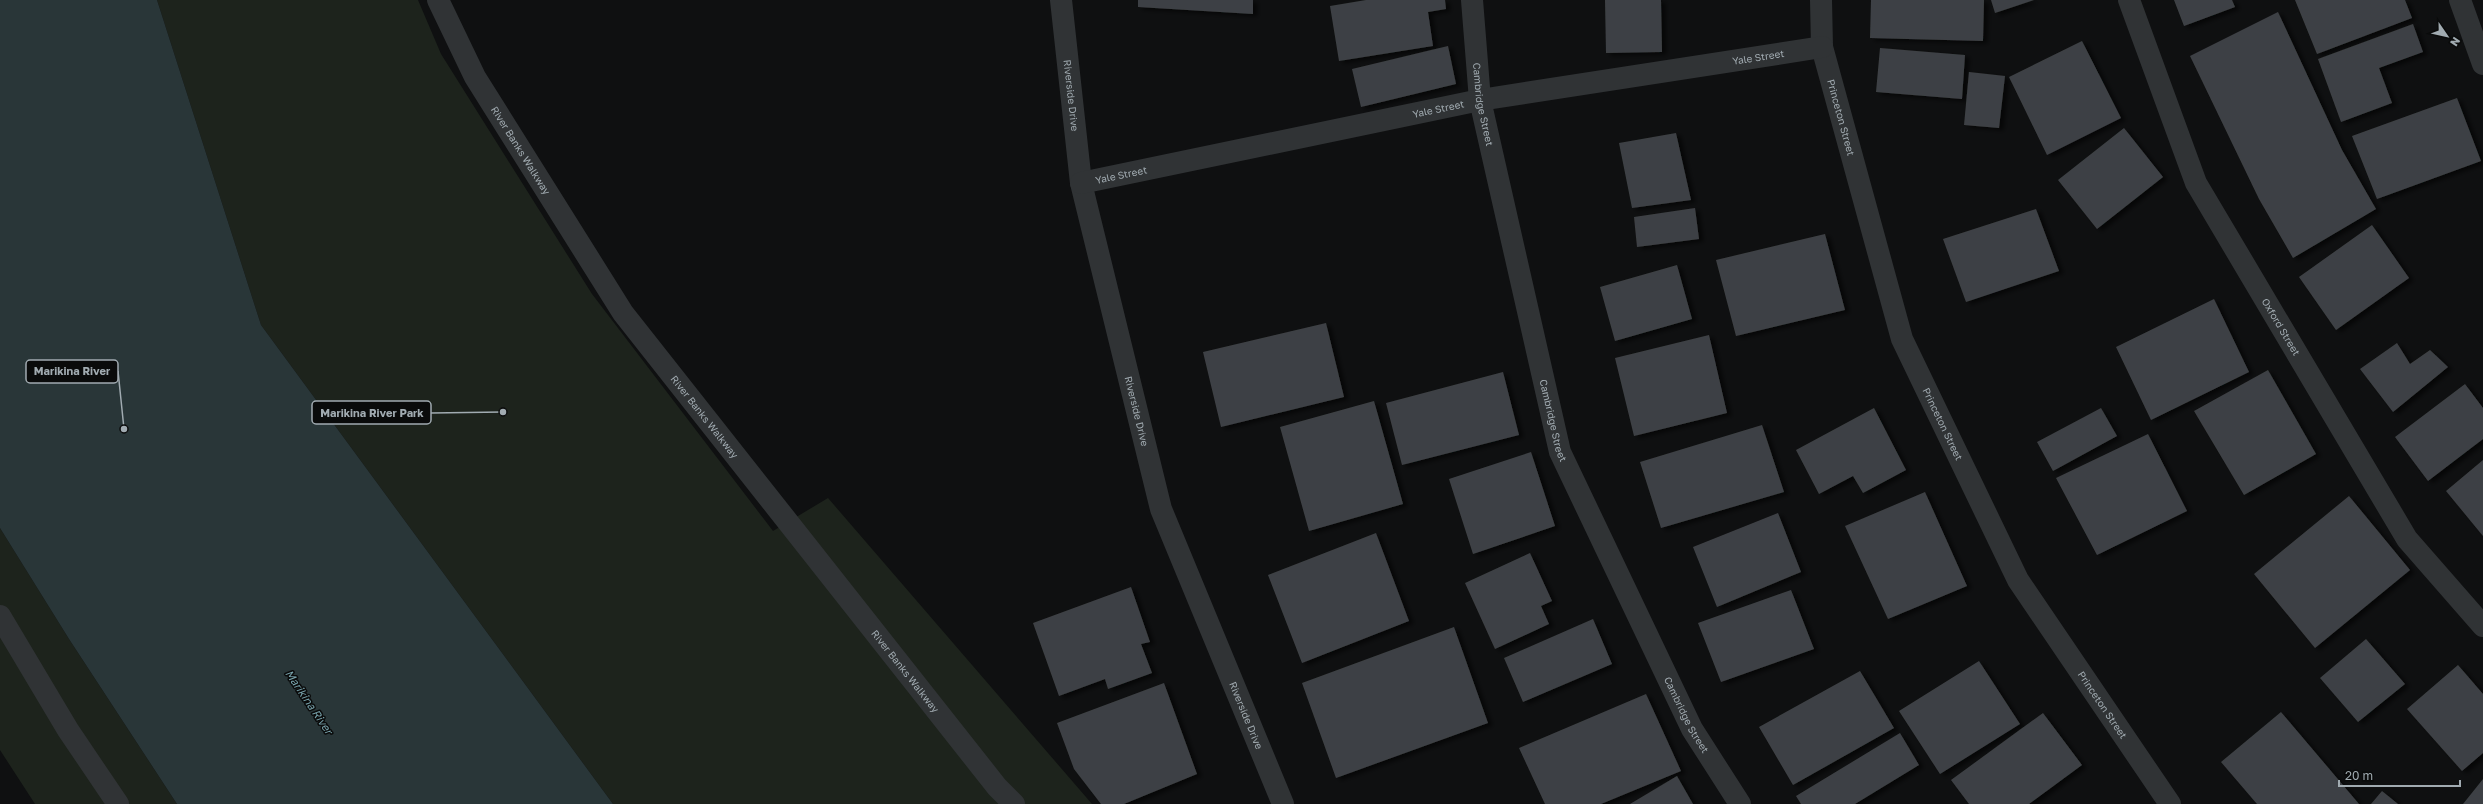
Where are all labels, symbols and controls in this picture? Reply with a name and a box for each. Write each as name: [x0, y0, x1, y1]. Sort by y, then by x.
north arrow: [2427, 16, 2467, 56]
text: N: [2448, 35, 2463, 49]
street label: Yale Street: [1731, 47, 1785, 67]
street label: Riverside Drive: [1062, 59, 1081, 132]
street label: Cambridge Street: [1471, 62, 1496, 147]
street label: Princeton Street: [1825, 78, 1857, 157]
street label: Yale Street: [1412, 97, 1465, 120]
street label: River Banks Walkway: [489, 104, 553, 197]
street label: Yale Street: [1094, 163, 1148, 186]
street label: Oxford Street: [2260, 296, 2303, 358]
callout: Marikina River: [26, 360, 118, 383]
text: Marikina River: [34, 364, 111, 377]
street label: River Banks Walkway: [668, 373, 741, 461]
street label: Riverside Drive: [1123, 375, 1151, 448]
street label: Cambridge Street: [1538, 378, 1570, 463]
street label: Princeton Street: [1920, 386, 1965, 462]
callout: Marikina River Park: [312, 401, 431, 424]
text: Marikina River Park: [320, 406, 424, 419]
street label: River Banks Walkway: [869, 627, 942, 715]
water label: Marikina River: [283, 667, 337, 738]
street label: Princeton Street: [2076, 669, 2130, 741]
street label: Cambridge Street: [1662, 675, 1712, 755]
street label: Riverside Drive: [1227, 680, 1266, 751]
scale bar: [2339, 762, 2460, 788]
text: 20 m: [2345, 768, 2373, 783]

